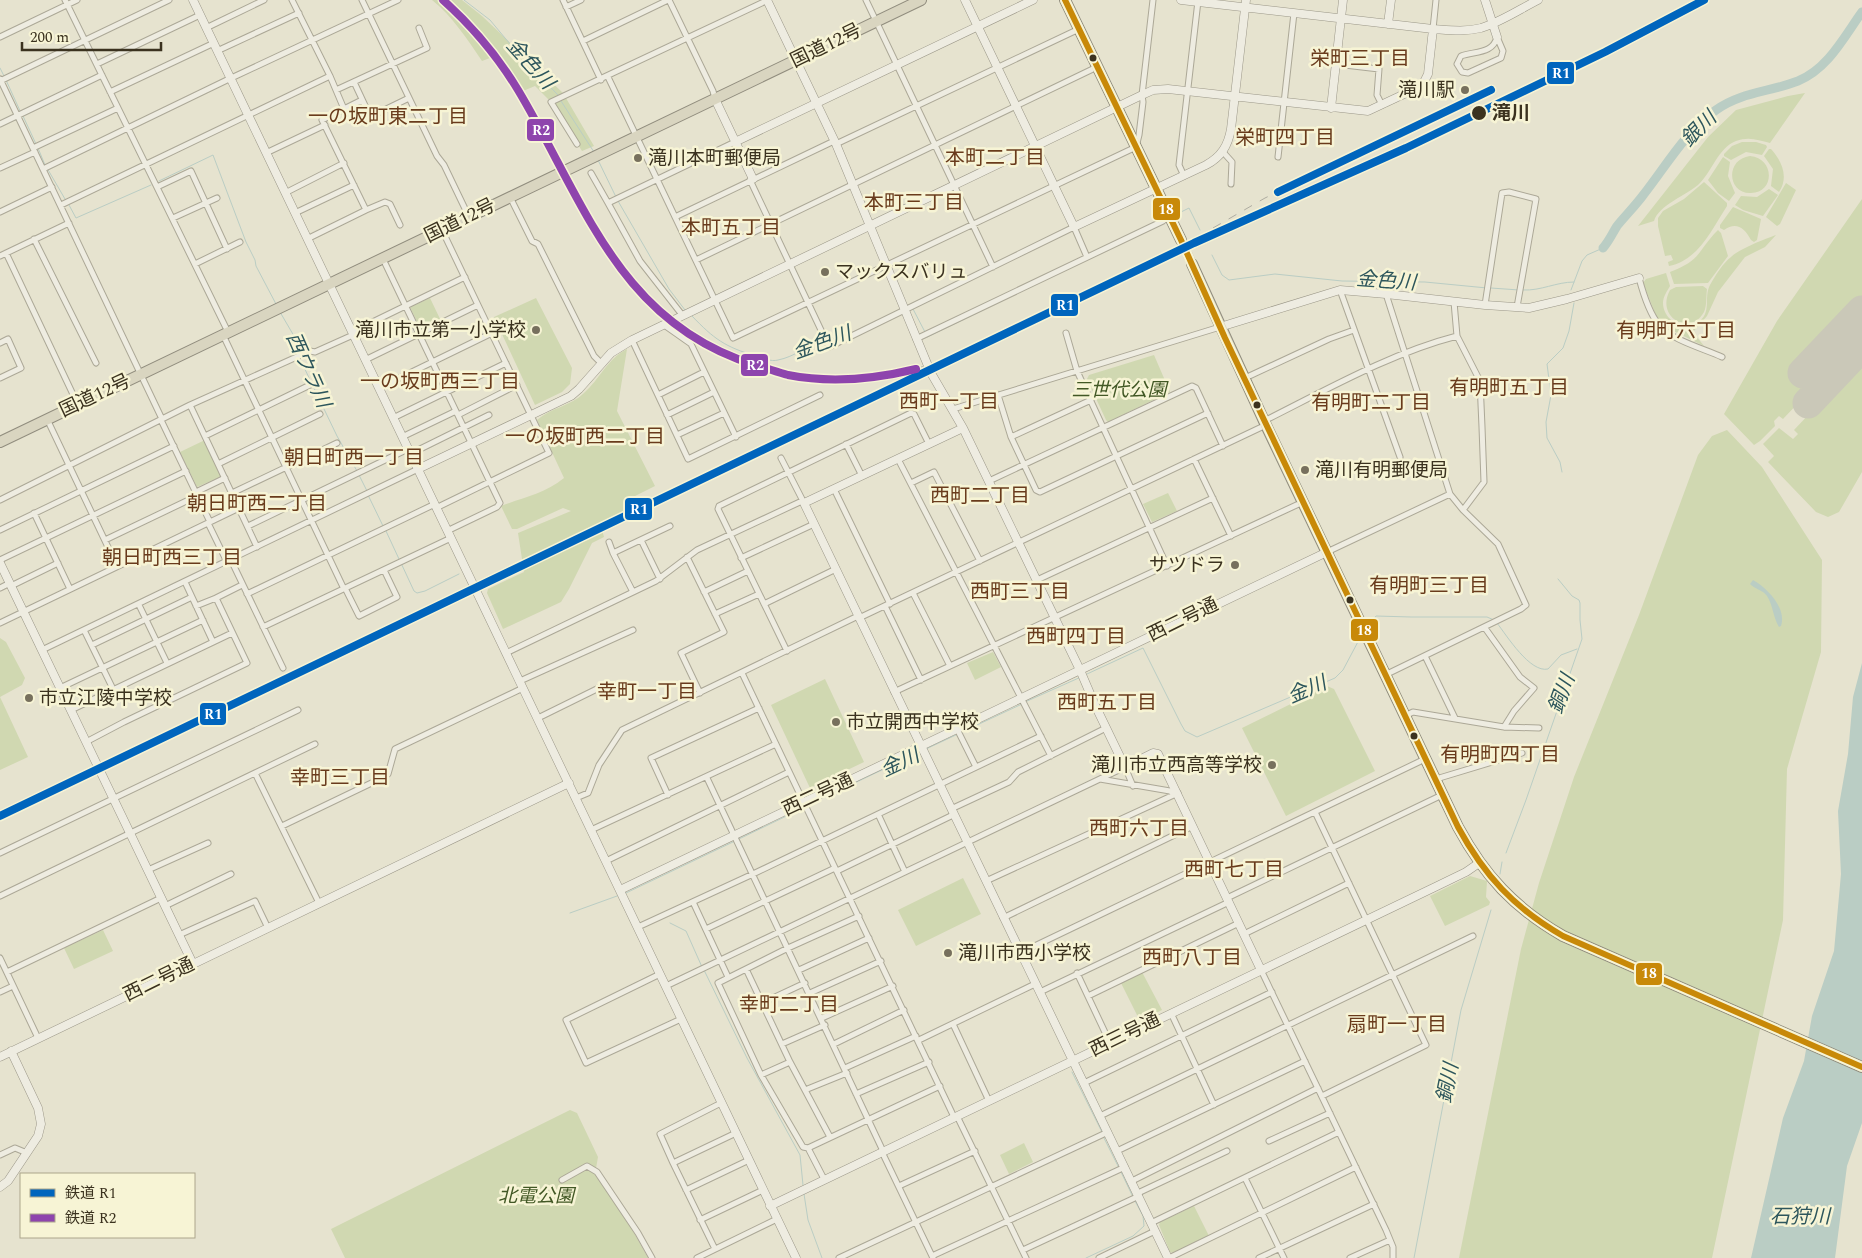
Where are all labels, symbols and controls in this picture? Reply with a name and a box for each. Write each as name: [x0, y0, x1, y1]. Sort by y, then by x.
street label: 国道12号: [785, 16, 867, 76]
scale bar: [22, 20, 161, 52]
text: 200 m: [30, 26, 69, 49]
water label: 金色川: [499, 32, 563, 98]
district label: 栄町三丁目: [1310, 44, 1410, 74]
unlabelled marker: [1088, 53, 1098, 63]
line badge: R1: [1546, 61, 1575, 85]
text: R1: [1552, 63, 1570, 84]
place label: 滝川駅: [1398, 76, 1455, 105]
marker: 滝川駅: [1459, 84, 1471, 96]
place label: 滝川: [1492, 99, 1530, 128]
district label: 一の坂町東二丁目: [308, 102, 468, 132]
water label: 銀川: [1674, 103, 1725, 154]
marker: 滝川: [1470, 104, 1488, 122]
line badge: R2: [526, 118, 555, 142]
text: R2: [532, 120, 550, 141]
district label: 栄町四丁目: [1235, 123, 1335, 153]
district label: 本町二丁目: [945, 143, 1045, 173]
place label: 滝川本町郵便局: [648, 144, 781, 173]
marker: 滝川本町郵便局: [632, 152, 644, 164]
district label: 本町三丁目: [864, 188, 964, 218]
street label: 国道12号: [419, 191, 501, 251]
line badge: 18: [1152, 197, 1181, 221]
text: 18: [1158, 199, 1174, 220]
district label: 本町五丁目: [681, 213, 781, 243]
place label: マックスバリュ: [835, 258, 967, 287]
water label: 金色川: [1355, 264, 1419, 298]
marker: マックスバリュ: [819, 266, 831, 278]
line badge: R1: [1050, 293, 1079, 317]
text: R1: [1056, 295, 1074, 316]
place label: 滝川市立第一小学校: [355, 316, 526, 345]
district label: 有明町六丁目: [1616, 316, 1736, 346]
water label: 金色川: [789, 318, 857, 367]
marker: 滝川市立第一小学校: [530, 324, 542, 336]
water label: 西ウラ川: [278, 327, 339, 414]
line badge: R2: [740, 353, 769, 377]
text: R2: [746, 355, 764, 376]
street label: 国道12号: [54, 367, 136, 425]
district label: 一の坂町西三丁目: [360, 367, 520, 397]
district label: 有明町五丁目: [1449, 373, 1569, 403]
park label: 三世代公園: [1071, 376, 1169, 405]
district label: 西町一丁目: [899, 387, 999, 417]
district label: 有明町二丁目: [1311, 388, 1431, 418]
unlabelled marker: [1252, 400, 1262, 410]
district label: 一の坂町西二丁目: [505, 422, 665, 452]
district label: 朝日町西一丁目: [284, 443, 424, 473]
place label: 滝川有明郵便局: [1315, 456, 1448, 485]
marker: 滝川有明郵便局: [1299, 464, 1311, 476]
district label: 西町二丁目: [930, 481, 1030, 511]
district label: 朝日町西二丁目: [187, 489, 327, 519]
line badge: R1: [624, 497, 653, 521]
text: R1: [630, 499, 648, 520]
district label: 朝日町西三丁目: [102, 543, 242, 573]
place label: サツドラ: [1149, 551, 1225, 580]
marker: サツドラ: [1229, 559, 1241, 571]
district label: 有明町三丁目: [1369, 571, 1489, 601]
district label: 西町三丁目: [970, 577, 1070, 607]
street label: 西二号通: [1142, 590, 1224, 650]
unlabelled marker: [1345, 595, 1355, 605]
line badge: 18: [1350, 618, 1379, 642]
text: 18: [1356, 620, 1372, 641]
district label: 西町四丁目: [1026, 622, 1126, 652]
water label: 金川: [1283, 668, 1333, 712]
water label: 銅川: [1541, 668, 1584, 718]
district label: 幸町一丁目: [597, 677, 697, 707]
place label: 市立江陵中学校: [39, 684, 172, 713]
district label: 西町五丁目: [1057, 688, 1157, 718]
marker: 市立江陵中学校: [23, 692, 35, 704]
line badge: R1: [199, 702, 227, 726]
text: R1: [204, 704, 222, 725]
place label: 市立開西中学校: [846, 708, 979, 737]
marker: 市立開西中学校: [830, 716, 842, 728]
unlabelled marker: [1409, 731, 1419, 741]
water label: 金川: [876, 740, 926, 785]
district label: 有明町四丁目: [1440, 740, 1560, 770]
place label: 滝川市立西高等学校: [1091, 751, 1262, 780]
marker: 滝川市立西高等学校: [1266, 759, 1278, 771]
district label: 幸町三丁目: [290, 763, 390, 793]
street label: 西二号通: [777, 766, 859, 824]
district label: 西町六丁目: [1089, 814, 1189, 844]
district label: 西町七丁目: [1184, 855, 1284, 885]
place label: 滝川市西小学校: [958, 939, 1091, 968]
district label: 西町八丁目: [1142, 943, 1242, 973]
marker: 滝川市西小学校: [942, 947, 954, 959]
street label: 西二号通: [118, 950, 200, 1010]
line badge: 18: [1635, 962, 1663, 986]
text: 18: [1641, 963, 1657, 984]
district label: 幸町二丁目: [739, 990, 839, 1020]
street label: 西三号通: [1084, 1005, 1166, 1065]
district label: 扇町一丁目: [1347, 1010, 1447, 1040]
water label: 銅川: [1429, 1059, 1467, 1105]
legend: [20, 1173, 195, 1238]
text: 鉄道 R1: [65, 1182, 116, 1205]
park label: 北電公園: [498, 1182, 577, 1211]
water label: 石狩川: [1770, 1202, 1832, 1232]
text: 鉄道 R2: [65, 1207, 116, 1230]

